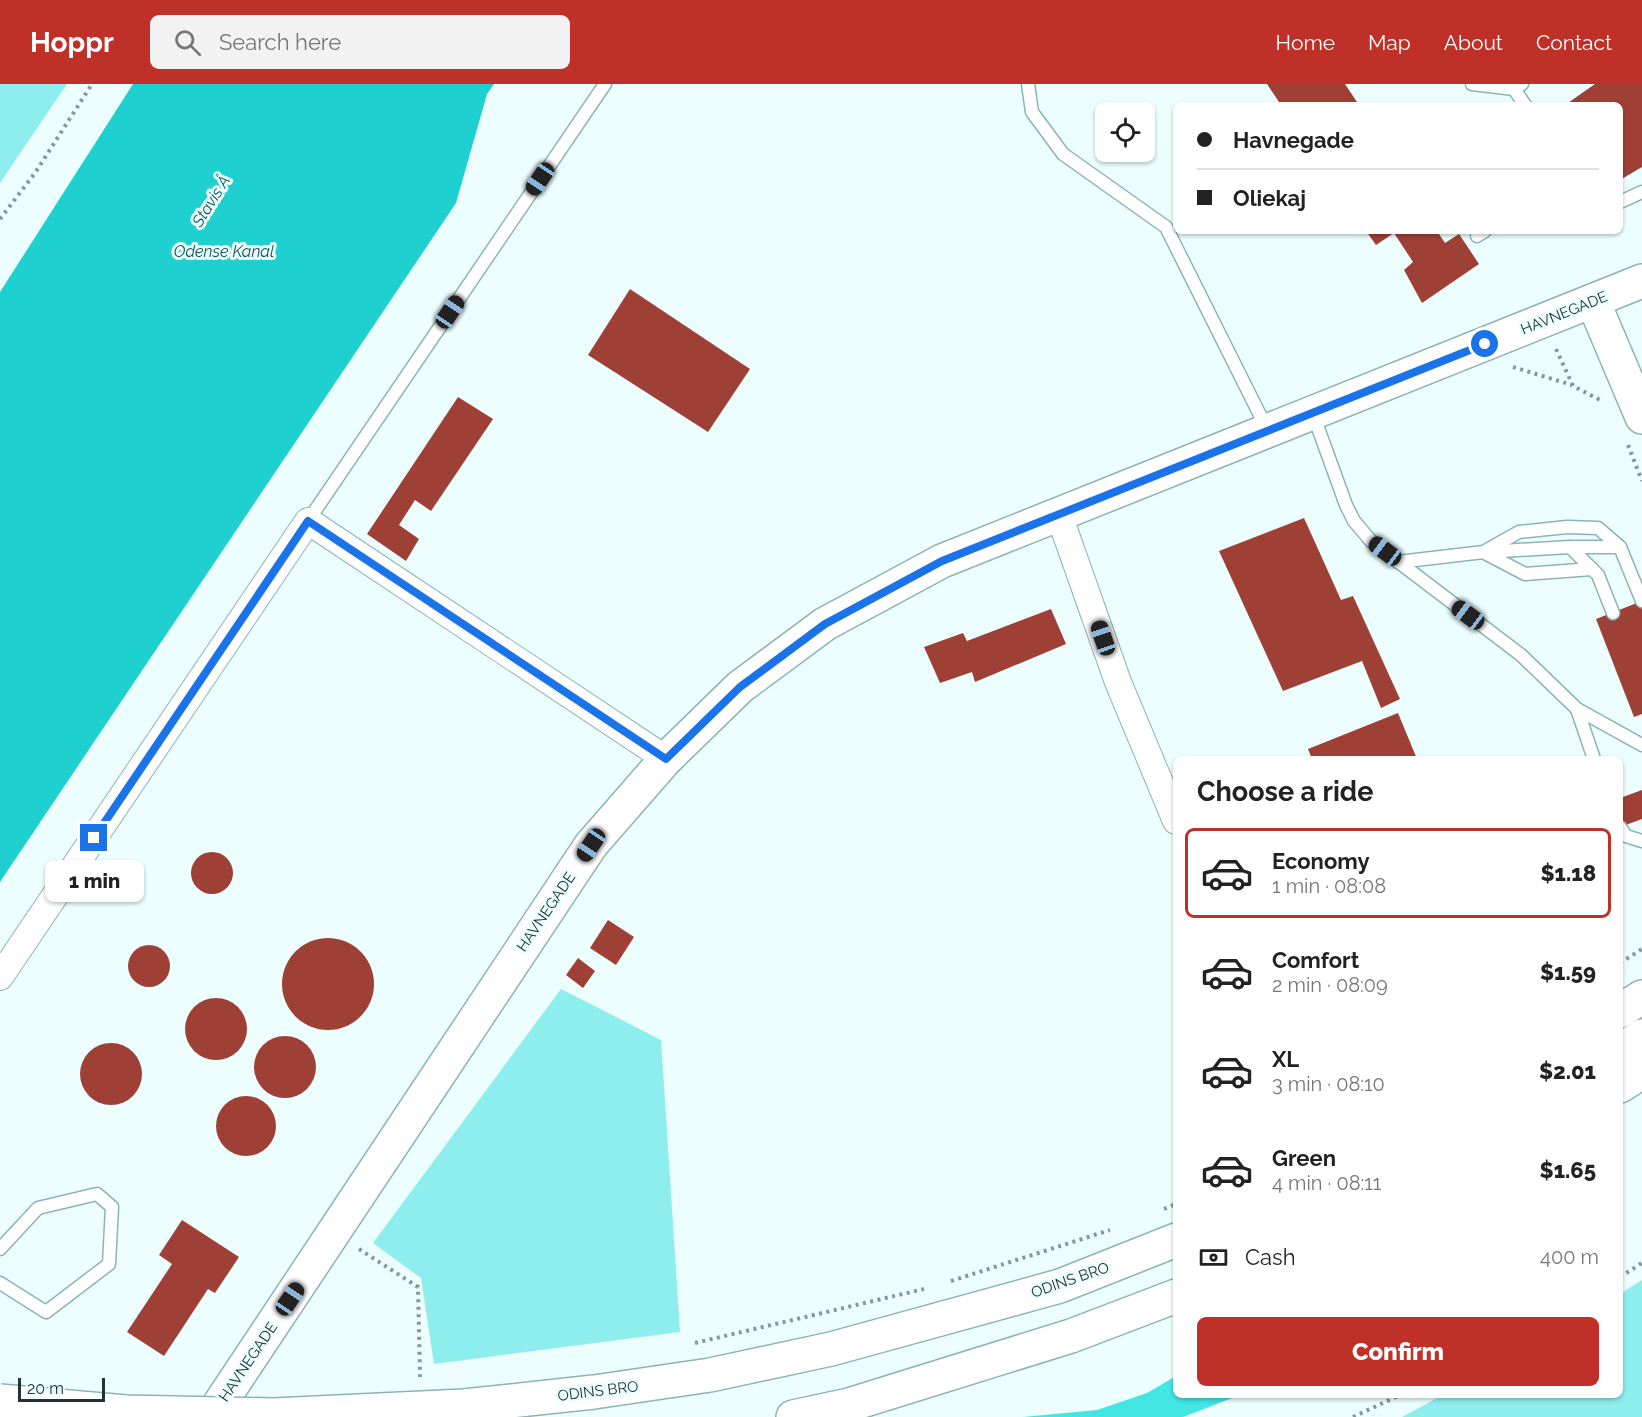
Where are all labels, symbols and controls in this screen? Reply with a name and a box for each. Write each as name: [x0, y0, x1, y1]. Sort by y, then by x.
search box: [150, 15, 570, 69]
text: Hoppr: [30, 26, 114, 59]
icon: search: [171, 26, 204, 59]
text: Search here: [219, 29, 341, 55]
text: Home: [1276, 30, 1335, 55]
text: Map: [1368, 30, 1411, 55]
text: About: [1444, 30, 1503, 55]
text: Contact: [1536, 30, 1612, 55]
map controls: [1095, 102, 1155, 162]
button: locate: [1095, 102, 1155, 162]
text: Havnegade: [1233, 127, 1354, 153]
car: [522, 159, 558, 199]
water label: Stavis Å: [187, 171, 234, 231]
text: Oliekaj: [1233, 185, 1306, 211]
water label: Odense Kanal: [174, 242, 274, 261]
street label: HAVNEGADE: [1518, 287, 1610, 339]
car: [432, 292, 468, 332]
route start: [1471, 330, 1498, 357]
car: [1365, 533, 1405, 569]
car: [1448, 597, 1488, 633]
car: [1089, 618, 1117, 658]
text: Choose a ride: [1197, 776, 1373, 807]
route end: [80, 824, 107, 851]
car: [573, 825, 609, 865]
icon: car: [1200, 846, 1254, 900]
text: Economy: [1272, 848, 1370, 874]
callout: 1 min: [44, 859, 144, 901]
text: $1.18: [1540, 860, 1596, 886]
text: 1 min: [69, 869, 120, 893]
street label: HAVNEGADE: [513, 869, 579, 955]
text: 1 min · 08:08: [1272, 874, 1386, 898]
icon: car: [1200, 945, 1254, 999]
text: Comfort: [1272, 947, 1359, 973]
text: $1.59: [1540, 959, 1596, 985]
text: 2 min · 08:09: [1272, 973, 1388, 997]
icon: car: [1200, 1044, 1254, 1098]
text: XL: [1272, 1046, 1299, 1072]
text: $2.01: [1539, 1058, 1596, 1084]
text: 3 min · 08:10: [1272, 1072, 1385, 1096]
icon: car: [1200, 1143, 1254, 1197]
text: Green: [1272, 1145, 1336, 1171]
text: $1.65: [1540, 1157, 1596, 1183]
text: 4 min · 08:11: [1272, 1171, 1381, 1195]
icon: cash: [1197, 1241, 1230, 1274]
text: Cash: [1245, 1244, 1296, 1270]
text: 400 m: [1540, 1245, 1599, 1269]
street label: ODINS BRO: [1029, 1258, 1111, 1302]
car: [272, 1279, 308, 1319]
button: Confirm: [1197, 1317, 1599, 1386]
street label: HAVNEGADE: [215, 1319, 281, 1405]
scale bar: [18, 1375, 105, 1402]
street label: ODINS BRO: [557, 1377, 639, 1405]
text: 20 m: [27, 1379, 64, 1398]

